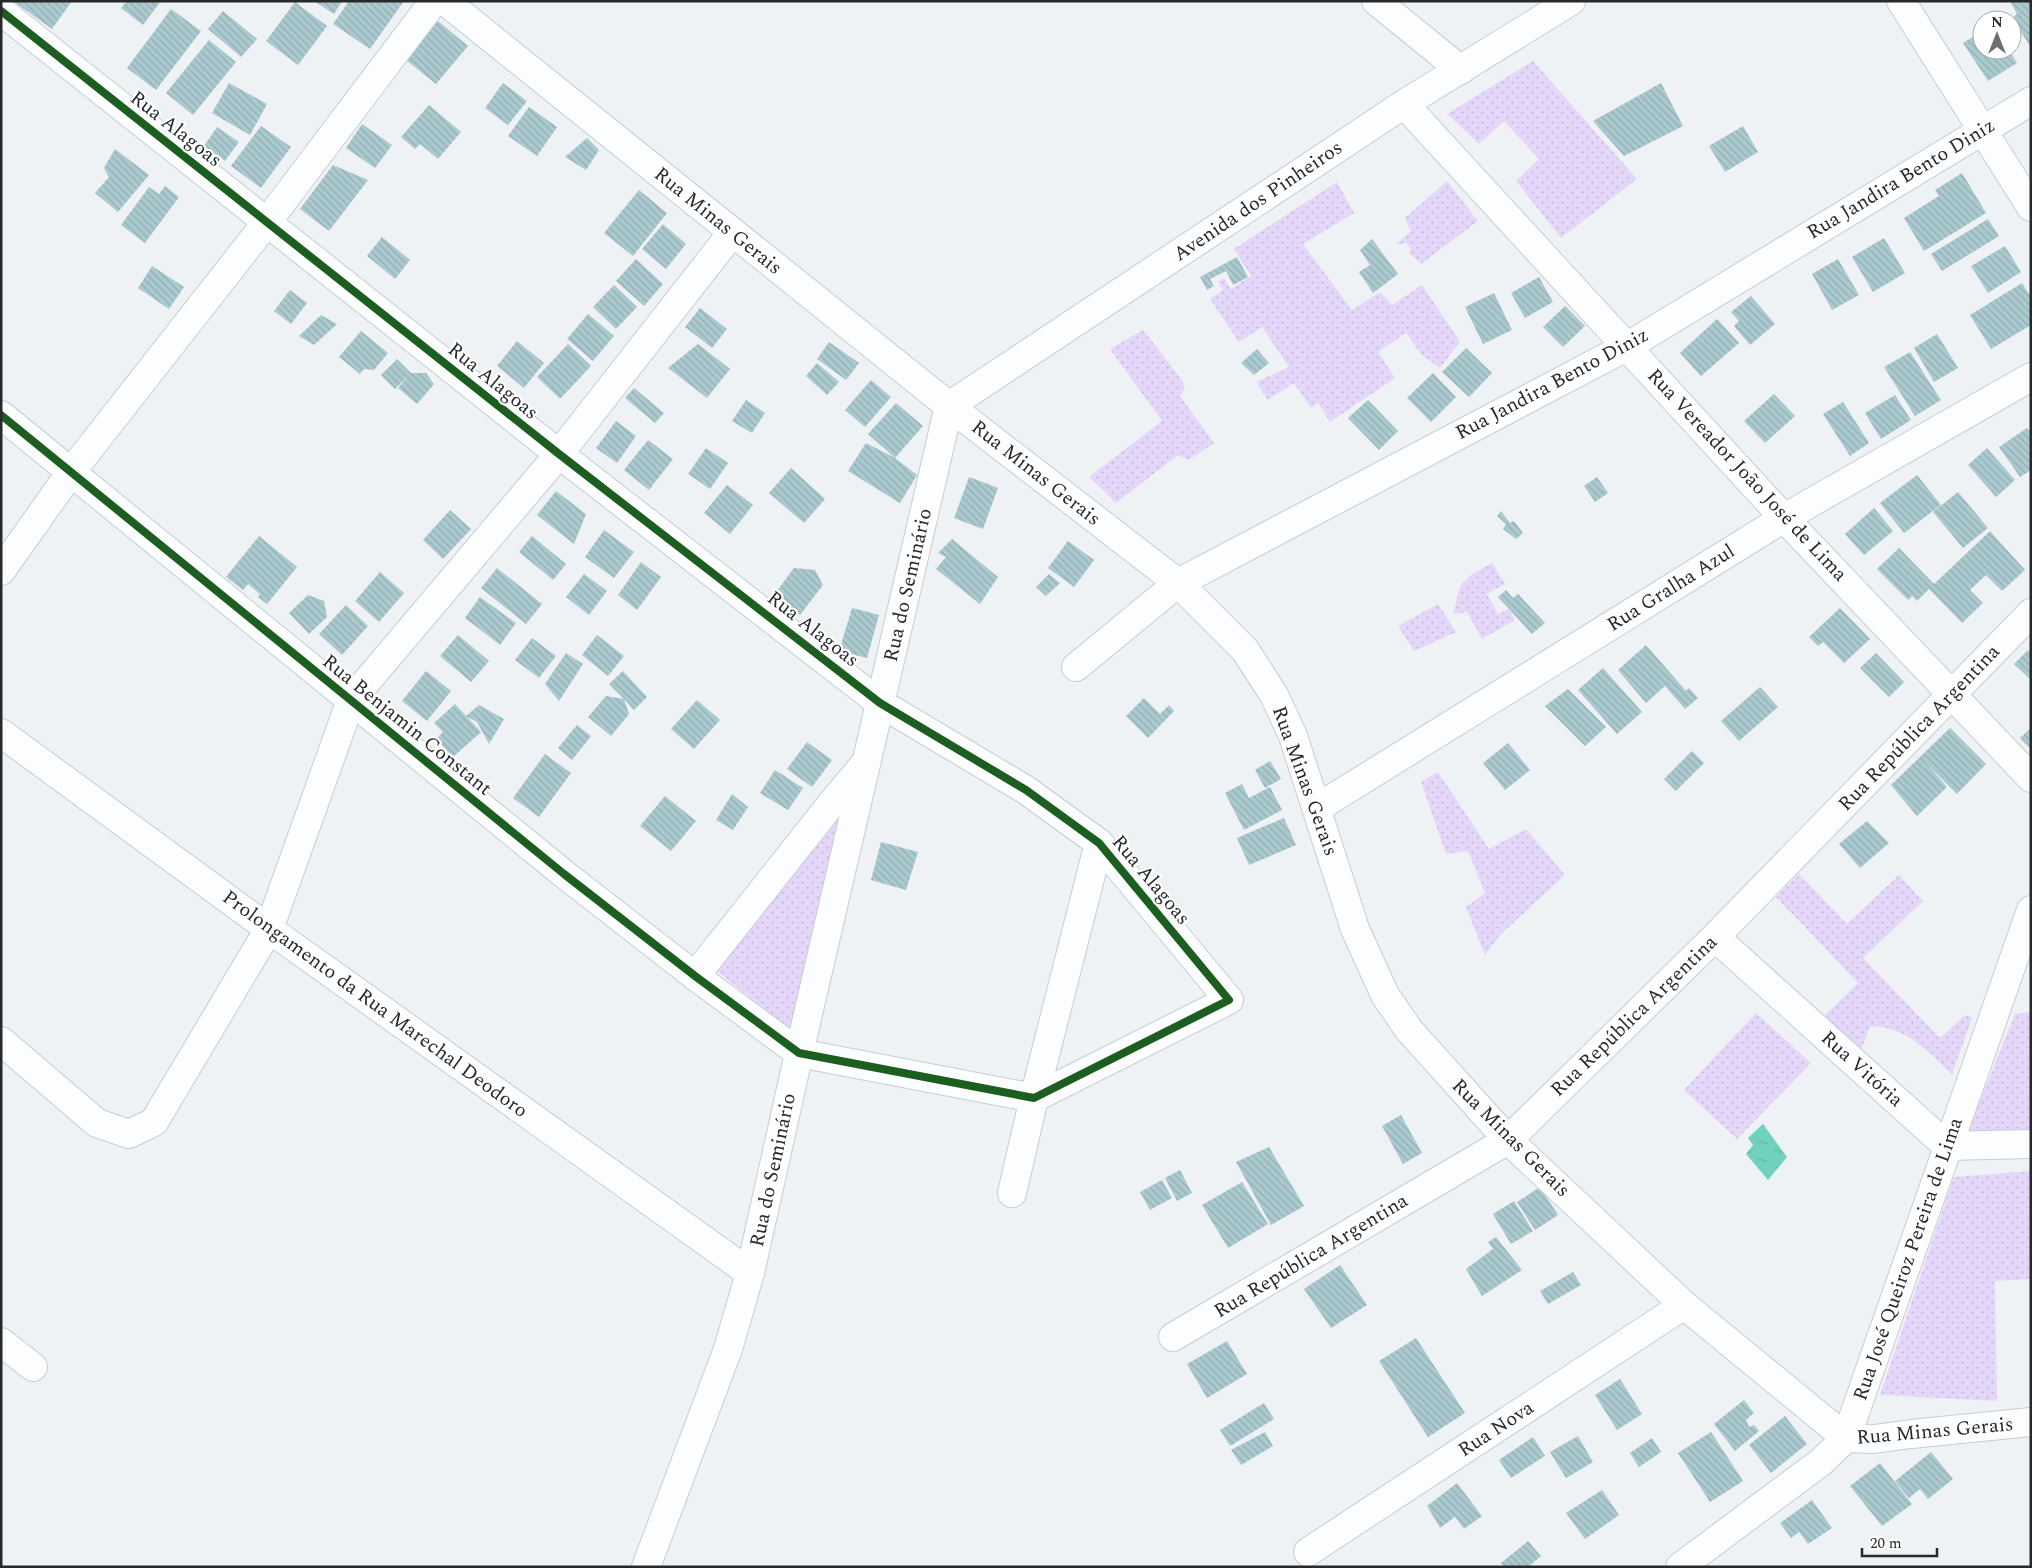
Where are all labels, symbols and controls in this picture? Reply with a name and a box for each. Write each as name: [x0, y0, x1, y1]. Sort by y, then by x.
north arrow: [1972, 10, 2022, 60]
text: N: [1991, 12, 2003, 33]
street label: Rua Alagoas: [124, 83, 228, 175]
street label: Rua Jandira Bento Diniz: [1801, 111, 2001, 247]
street label: Avenida dos Pinheiros: [1167, 133, 1349, 269]
street label: Rua Minas Gerais: [647, 160, 789, 282]
street label: Rua Jandira Bento Diniz: [1450, 320, 1654, 448]
street label: Rua Alagoas: [441, 335, 545, 427]
street label: Rua Vereador João José de Lima: [1640, 362, 1854, 589]
street label: Rua Minas Gerais: [965, 413, 1107, 533]
street label: Rua do Seminário: [876, 505, 940, 665]
street label: Rua Gralha Azul: [1601, 537, 1741, 639]
street label: Rua Alagoas: [761, 583, 865, 675]
street label: Rua República Argentina: [1831, 638, 2007, 818]
street label: Rua Benjamin Constant: [316, 647, 498, 803]
street label: Rua Minas Gerais: [1264, 702, 1346, 860]
street label: Rua Alagoas: [1104, 828, 1198, 932]
street label: Prolongamento da Rua Marechal Deodoro: [216, 883, 534, 1125]
street label: Rua República Argentina: [1544, 928, 1724, 1104]
street label: Rua Vitória: [1814, 1024, 1910, 1114]
street label: Rua Minas Gerais: [1445, 1072, 1577, 1204]
street label: Rua do Seminário: [742, 1090, 804, 1250]
street label: Rua José Queiroz Pereira de Lima: [1845, 1113, 1971, 1405]
street label: Rua República Argentina: [1208, 1186, 1414, 1326]
street label: Rua Nova: [1452, 1393, 1540, 1465]
street label: Rua Minas Gerais: [1855, 1409, 2015, 1453]
scale bar: [1862, 1526, 1937, 1558]
text: 20 m: [1870, 1532, 1902, 1555]

